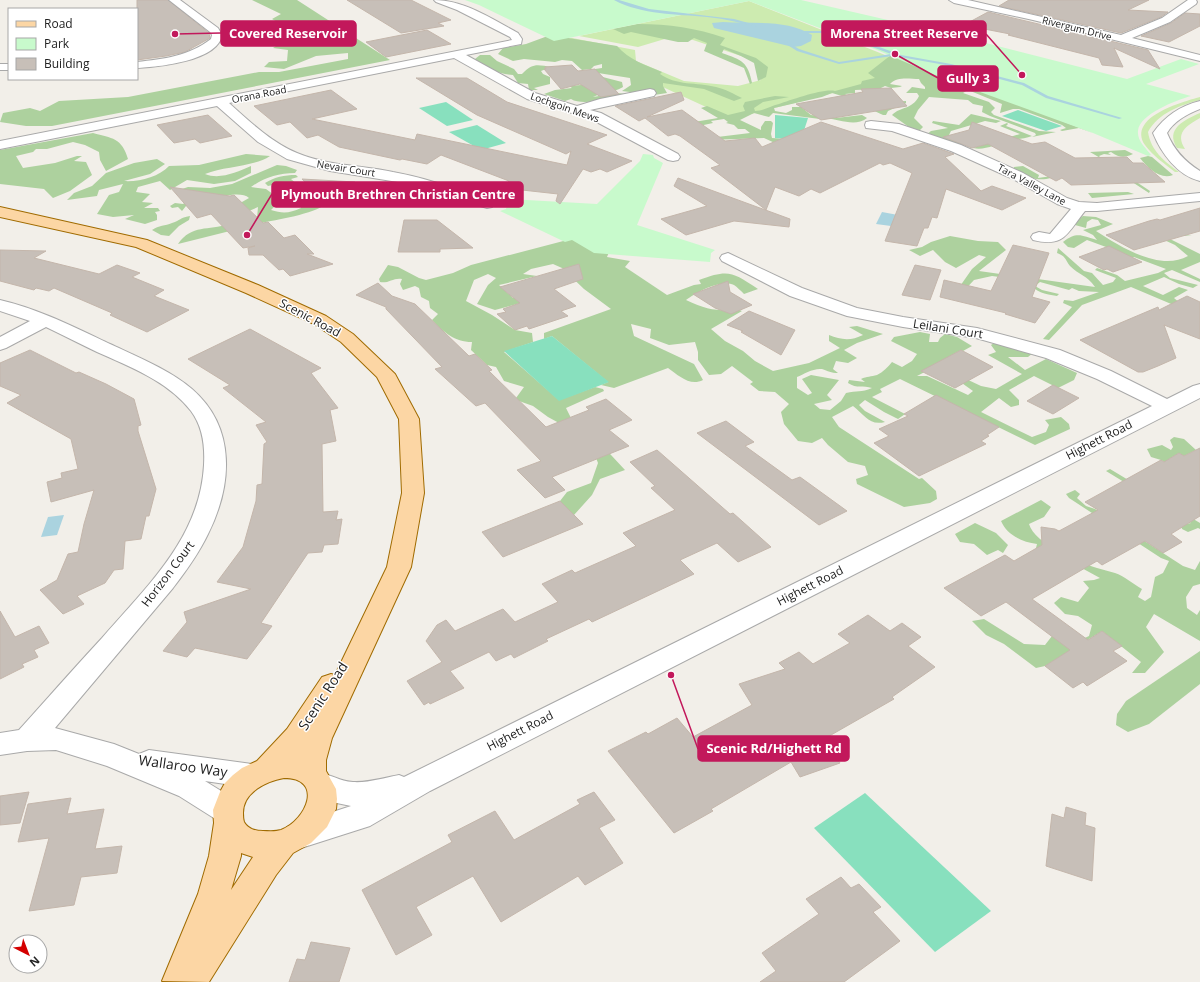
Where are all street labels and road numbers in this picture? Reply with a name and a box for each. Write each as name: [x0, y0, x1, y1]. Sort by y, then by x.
street label: Rivergum Drive: [1041, 13, 1114, 44]
street label: Orana Road: [230, 82, 288, 106]
street label: Lochgoin Mews: [529, 89, 602, 125]
street label: Nevair Court: [316, 156, 377, 180]
street label: Tara Valley Lane: [995, 160, 1069, 208]
street label: Scenic Road: [277, 294, 344, 341]
street label: Leilani Court: [912, 315, 984, 342]
street label: Highett Road: [1062, 415, 1135, 464]
street label: Horizon Court: [137, 537, 198, 610]
street label: Highett Road: [773, 561, 846, 610]
street label: Scenic Road: [293, 658, 352, 734]
street label: Highett Road: [483, 706, 556, 755]
street label: Wallaroo Way: [137, 750, 230, 781]

